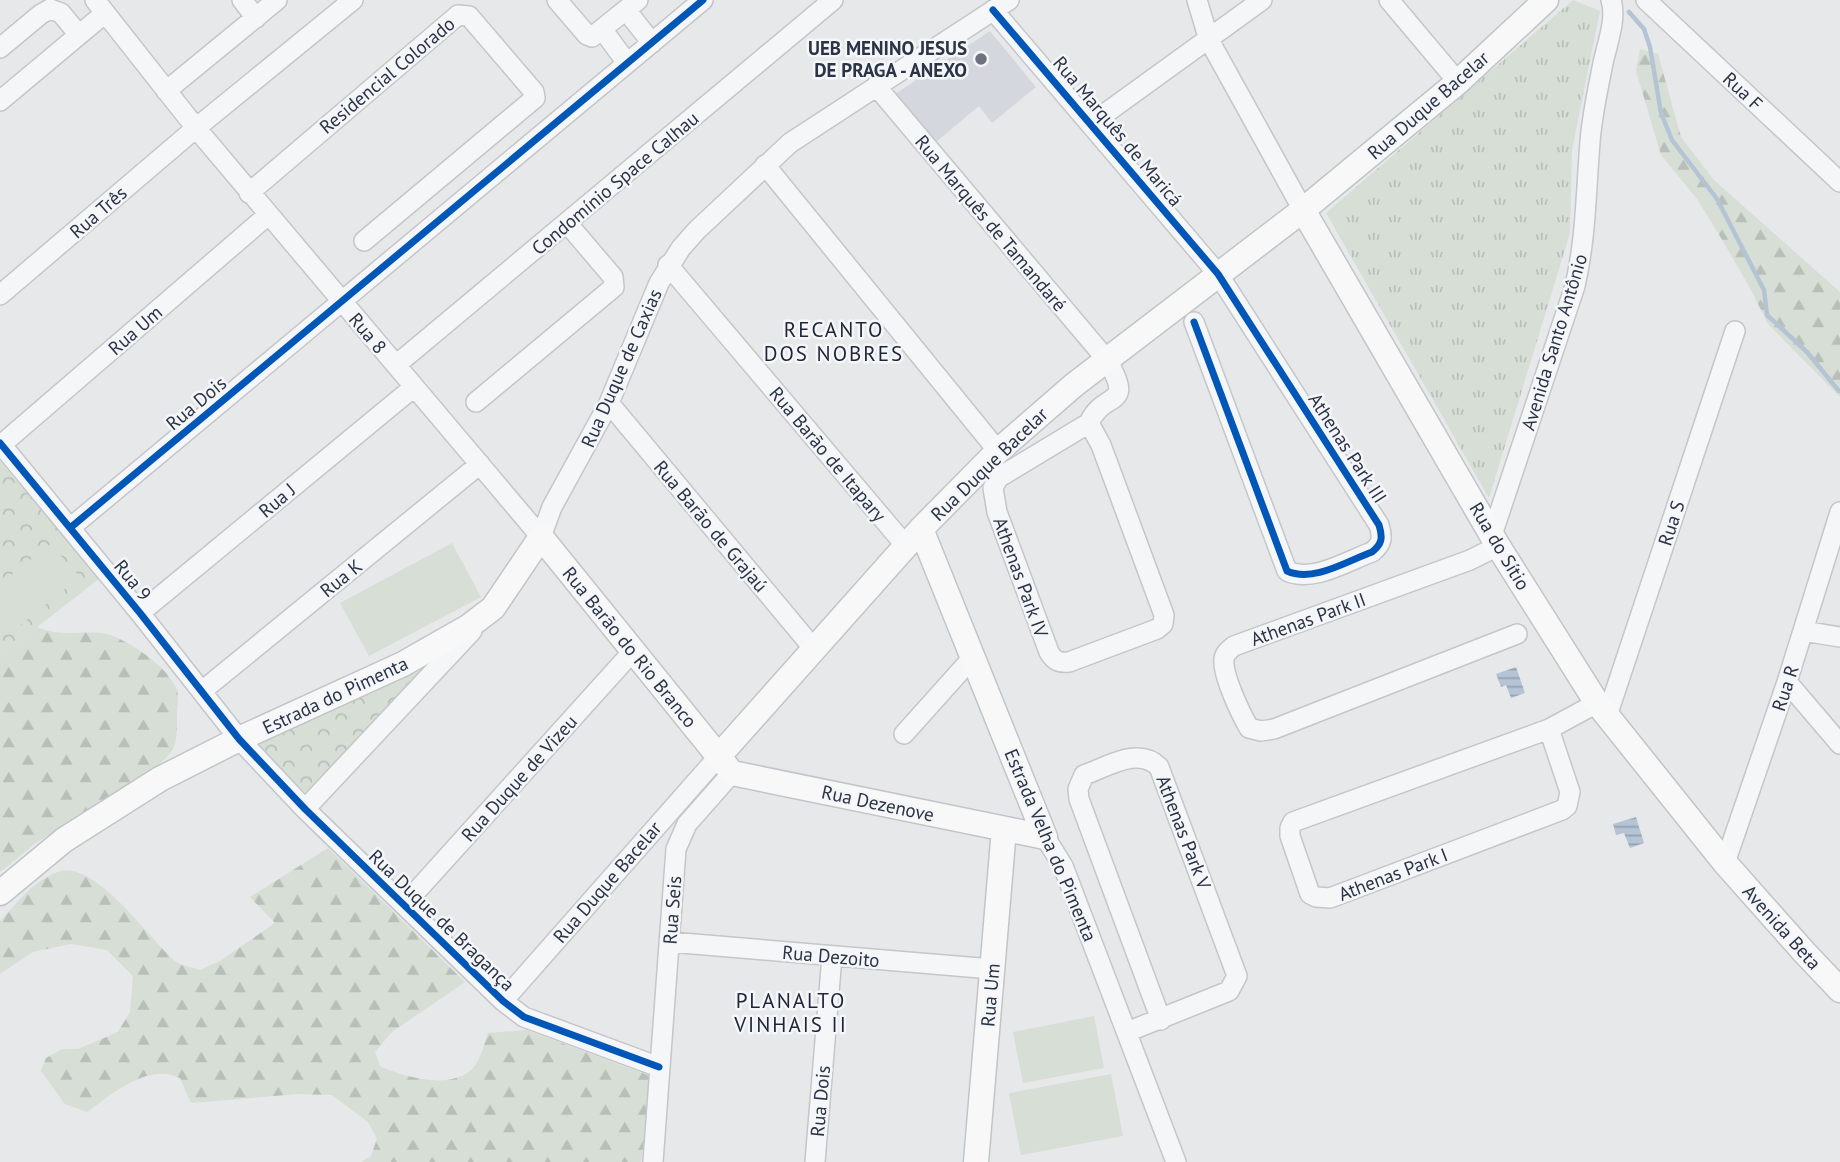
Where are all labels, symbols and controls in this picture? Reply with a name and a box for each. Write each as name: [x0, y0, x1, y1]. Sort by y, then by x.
street label: Residencial Colorado: [314, 11, 460, 139]
place label: UEB MENINO JESUS DE PRAGA - ANEXO: [808, 36, 967, 82]
street label: Rua Duque Bacelar: [1362, 45, 1494, 164]
marker: UEB MENINO JESUS DE PRAGA - ANEXO: [973, 51, 989, 67]
street label: Rua Marquês de Maricá: [1048, 51, 1188, 211]
street label: Rua F: [1718, 67, 1768, 115]
street label: Condomínio Space Calhau: [527, 106, 703, 260]
street label: Rua Marquês de Tamandaré: [910, 130, 1072, 316]
street label: Rua Três: [64, 181, 132, 243]
street label: Avenida Santo Antônio: [1516, 251, 1592, 433]
street label: Rua Duque de Caxias: [575, 285, 667, 451]
street label: Rua Um: [103, 300, 167, 360]
street label: Rua 8: [344, 308, 392, 358]
district label: RECANTO DOS NOBRES: [764, 316, 904, 367]
street label: Rua Dois: [161, 371, 231, 435]
street label: Rua Barão de Itapary: [765, 382, 892, 527]
street label: Athenas Park III: [1304, 389, 1392, 507]
street label: Rua Duque Bacelar: [925, 402, 1053, 526]
street label: Rua Barão de Grajaú: [649, 455, 773, 597]
street label: Rua J: [253, 478, 301, 522]
street label: Rua S: [1652, 497, 1690, 549]
street label: Rua do Sítio: [1464, 498, 1536, 594]
street label: Athenas Park IV: [988, 514, 1054, 640]
street label: Rua 9: [109, 554, 157, 606]
street label: Rua K: [315, 554, 367, 602]
street label: Rua Barão do Rio Branco: [558, 562, 702, 732]
street label: Athenas Park II: [1247, 587, 1369, 651]
street label: Estrada do Pimenta: [258, 651, 412, 739]
street label: Rua R: [1766, 662, 1804, 714]
street label: Rua Duque de Vizeu: [456, 710, 582, 846]
street label: Estrada Velha do Pimenta: [1000, 745, 1102, 945]
street label: Athenas Park V: [1151, 772, 1217, 892]
street label: Rua Dezenove: [819, 779, 937, 827]
street label: Rua Duque Bacelar: [548, 816, 667, 948]
street label: Athenas Park I: [1335, 842, 1451, 906]
street label: Rua Duque de Bragança: [364, 844, 520, 996]
street label: Rua Seis: [658, 875, 686, 945]
street label: Avenida Beta: [1738, 880, 1826, 974]
street label: Rua Dezoito: [781, 940, 881, 972]
street label: Rua Um: [975, 962, 1005, 1028]
district label: PLANALTO VINHAIS II: [733, 987, 848, 1038]
street label: Rua Dois: [805, 1064, 835, 1138]

